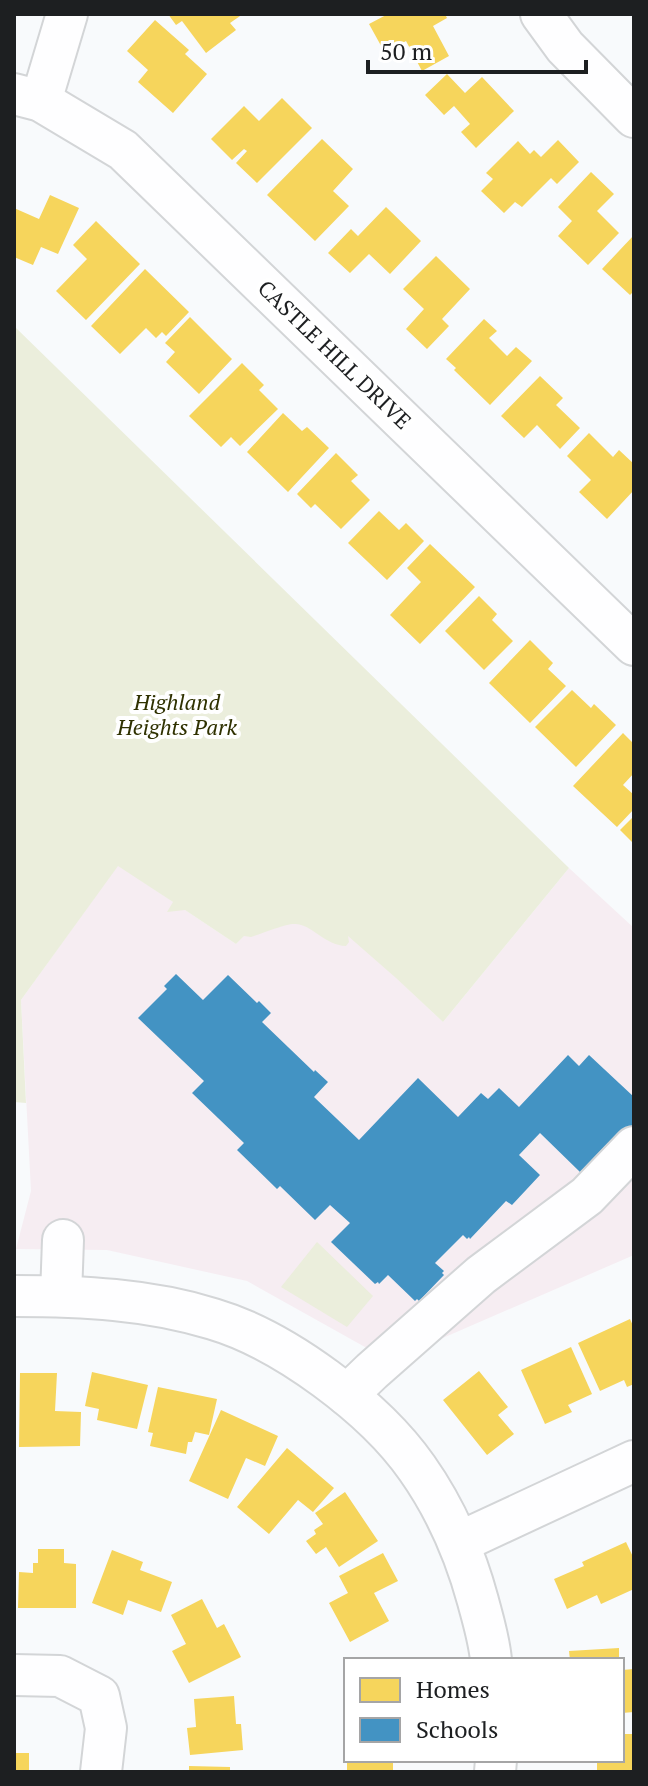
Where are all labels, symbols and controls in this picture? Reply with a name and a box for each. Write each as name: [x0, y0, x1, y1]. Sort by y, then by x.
scale bar: [368, 24, 586, 74]
text: 50 m: [380, 35, 432, 67]
street label: CASTLE HILL DRIVE: [252, 273, 418, 435]
park label: Highland Heights Park: [116, 687, 237, 741]
legend: [344, 1658, 624, 1762]
text: Homes: [416, 1673, 490, 1705]
text: Schools: [416, 1713, 498, 1745]

